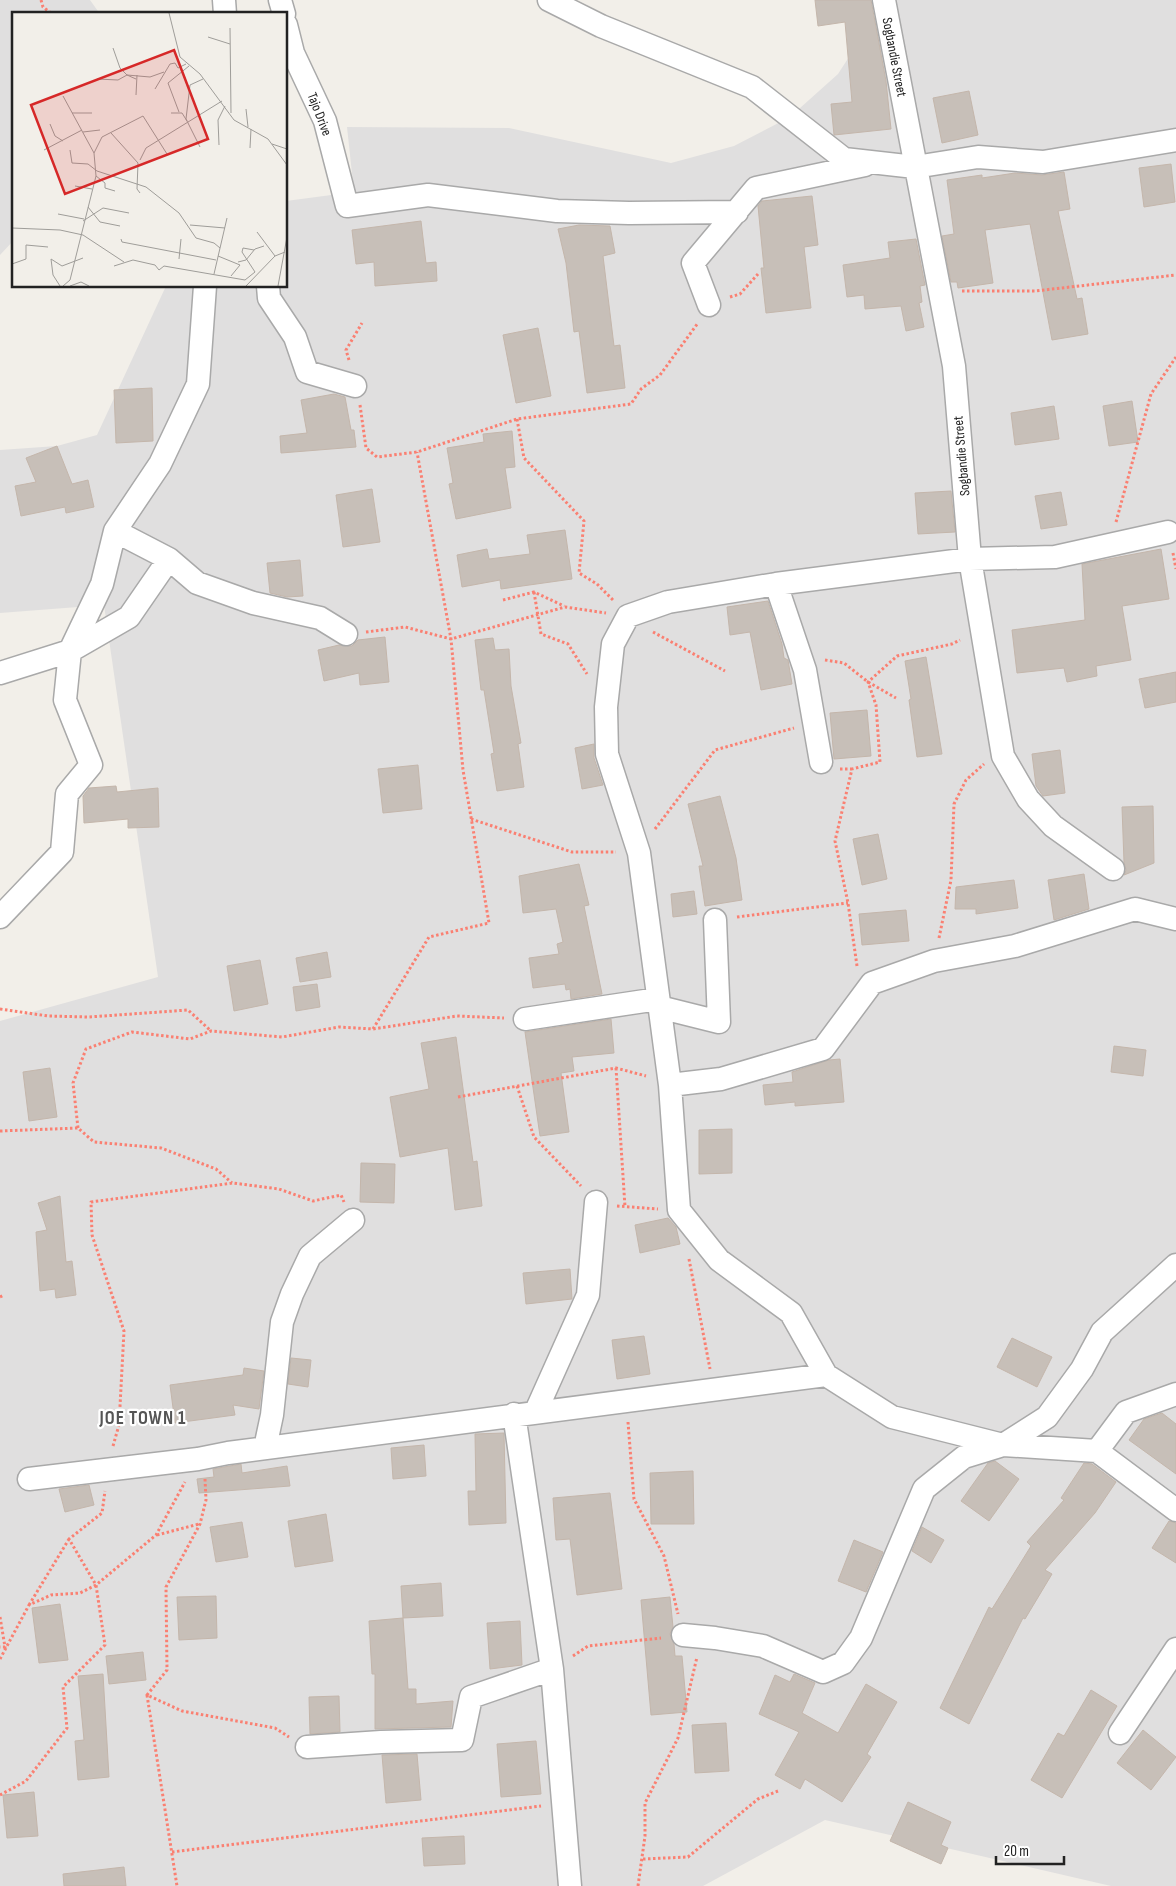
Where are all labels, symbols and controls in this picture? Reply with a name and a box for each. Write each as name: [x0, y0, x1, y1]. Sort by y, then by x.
inset map: [12, 12, 288, 288]
street label: Sogbandie Street: [878, 16, 911, 98]
street label: Tajo Drive: [304, 90, 336, 138]
street label: Sogbandie Street: [950, 415, 973, 497]
district label: JOE TOWN 1: [99, 1407, 186, 1430]
scale bar: [996, 1834, 1064, 1866]
text: 20 m: [1004, 1842, 1029, 1861]

